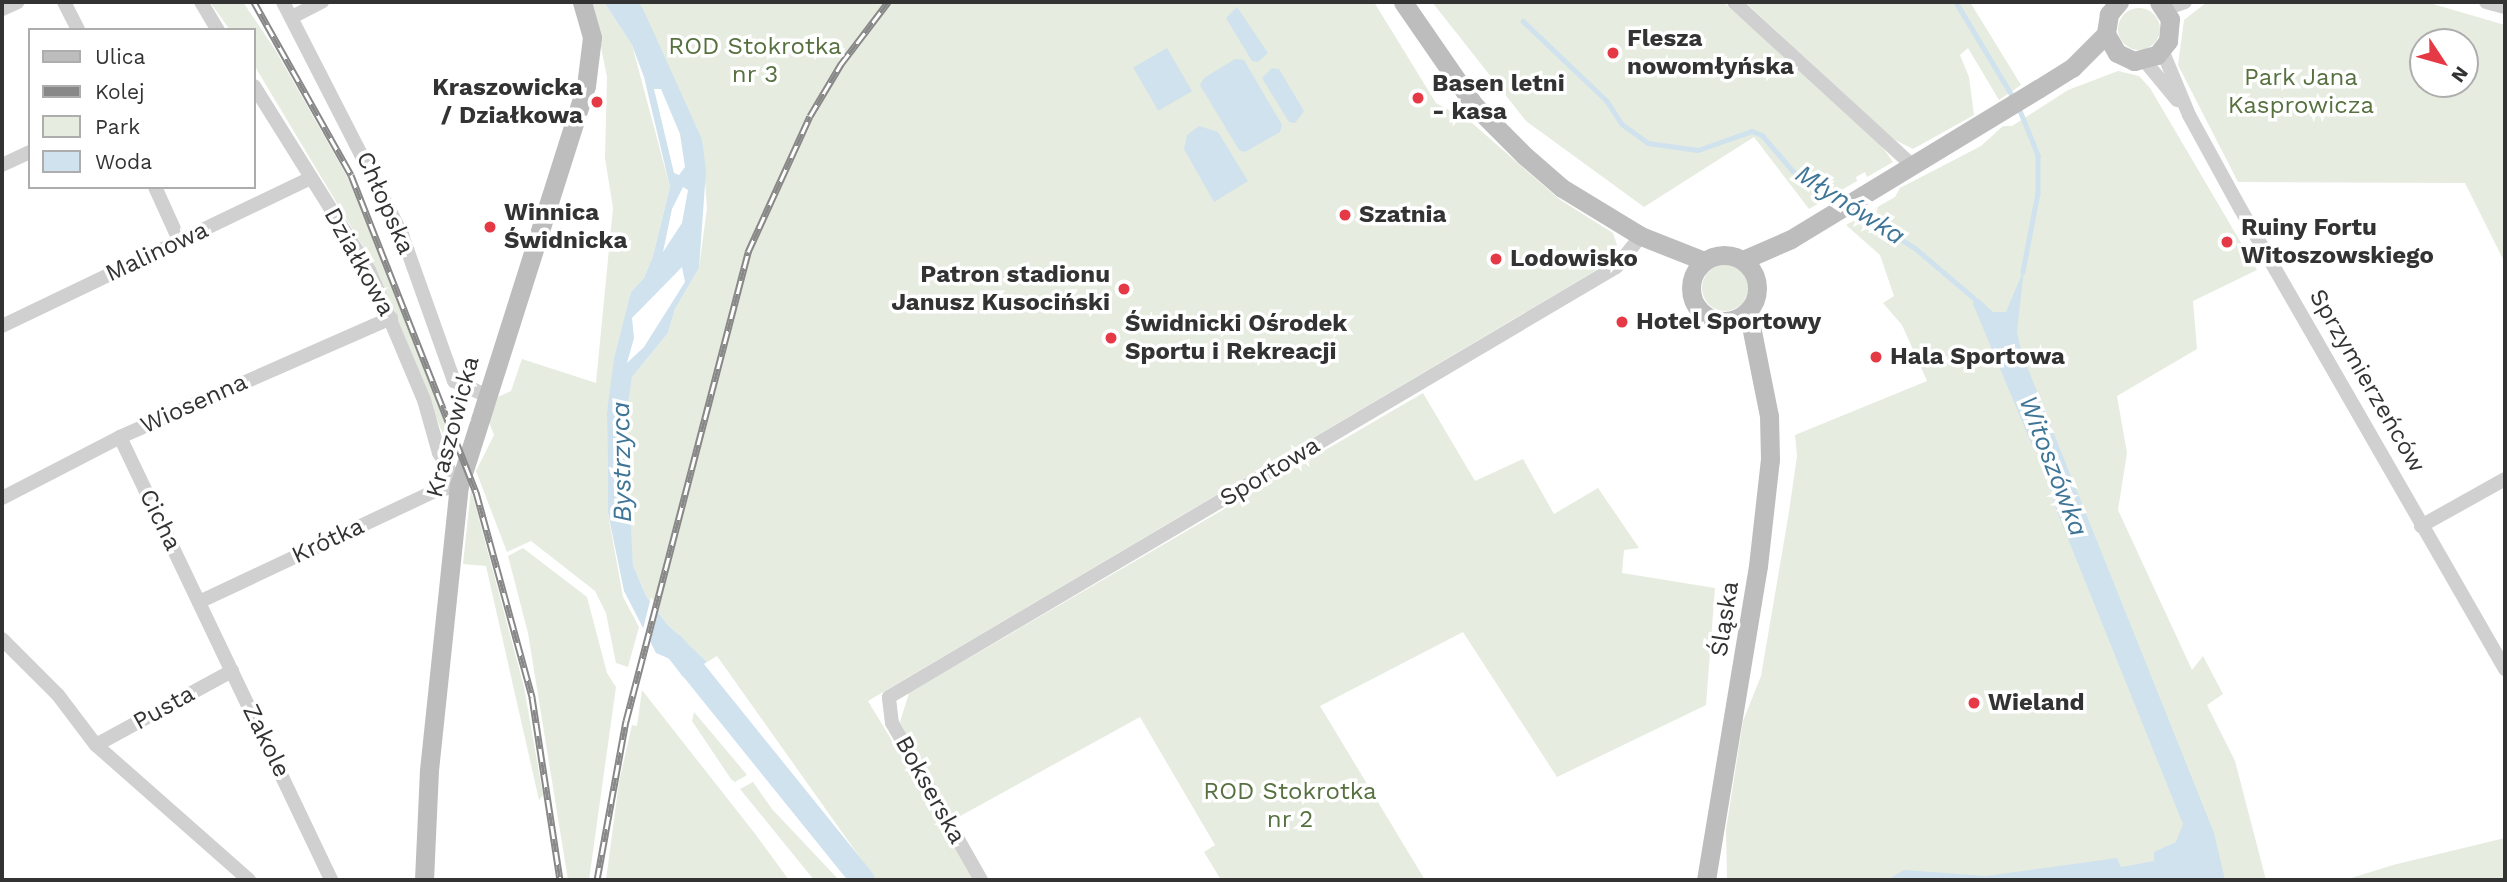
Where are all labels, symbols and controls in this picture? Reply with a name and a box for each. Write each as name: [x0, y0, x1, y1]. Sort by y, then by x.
place label: Flesza nowomłyńska: [1627, 25, 1794, 81]
legend: [28, 28, 256, 189]
north arrow: [2409, 28, 2479, 98]
park label: ROD Stokrotka nr 3: [668, 33, 842, 89]
text: Ulica: [95, 44, 145, 69]
marker: Flesza nowomłyńska: [1605, 45, 1621, 61]
text: N: [2446, 62, 2473, 87]
park label: Park Jana Kasprowicza: [2228, 64, 2374, 120]
place label: Basen letni - kasa: [1432, 70, 1565, 126]
place label: Kraszowicka / Działkowa: [432, 74, 583, 130]
text: Kolej: [95, 79, 145, 104]
marker: Basen letni - kasa: [1410, 90, 1426, 106]
marker: Kraszowicka / Działkowa: [589, 94, 605, 110]
text: Park: [95, 114, 140, 139]
street label: Chłopska: [350, 147, 420, 259]
text: Woda: [95, 149, 152, 174]
water label: Młynówka: [1789, 158, 1911, 252]
place label: Winnica Świdnicka: [504, 199, 627, 255]
place label: Szatnia: [1359, 201, 1446, 229]
street label: Działkowa: [317, 203, 401, 321]
marker: Szatnia: [1337, 207, 1353, 223]
place label: Ruiny Fortu Witoszowskiego: [2241, 214, 2434, 270]
street label: Malinowa: [101, 216, 213, 288]
marker: Winnica Świdnicka: [482, 219, 498, 235]
marker: Ruiny Fortu Witoszowskiego: [2219, 234, 2235, 250]
place label: Lodowisko: [1510, 245, 1638, 273]
marker: Lodowisko: [1488, 251, 1504, 267]
place label: Patron stadionu Janusz Kusociński: [891, 261, 1110, 317]
marker: Patron stadionu Janusz Kusociński: [1116, 281, 1132, 297]
street label: Sprzymierzeńców: [2303, 284, 2431, 478]
place label: Hotel Sportowy: [1636, 308, 1822, 336]
place label: Świdnicki Ośrodek Sportu i Rekreacji: [1125, 310, 1347, 366]
marker: Hotel Sportowy: [1614, 314, 1630, 330]
marker: Świdnicki Ośrodek Sportu i Rekreacji: [1103, 330, 1119, 346]
place label: Hala Sportowa: [1890, 343, 2065, 371]
marker: Hala Sportowa: [1868, 349, 1884, 365]
street label: Kraszowicka: [420, 353, 486, 501]
street label: Wiosenna: [136, 368, 252, 440]
water label: Witoszówka: [2012, 391, 2094, 541]
water label: Bystrzyca: [605, 401, 639, 523]
street label: Sportowa: [1215, 431, 1325, 513]
street label: Cicha: [133, 485, 187, 555]
street label: Krótka: [287, 512, 369, 570]
street label: Śląska: [1705, 579, 1745, 659]
street label: Pusta: [128, 679, 200, 737]
place label: Wieland: [1988, 689, 2085, 717]
marker: Wieland: [1966, 695, 1982, 711]
street label: Zakole: [236, 700, 296, 782]
street label: Bokserska: [889, 731, 971, 849]
park label: ROD Stokrotka nr 2: [1203, 778, 1377, 834]

